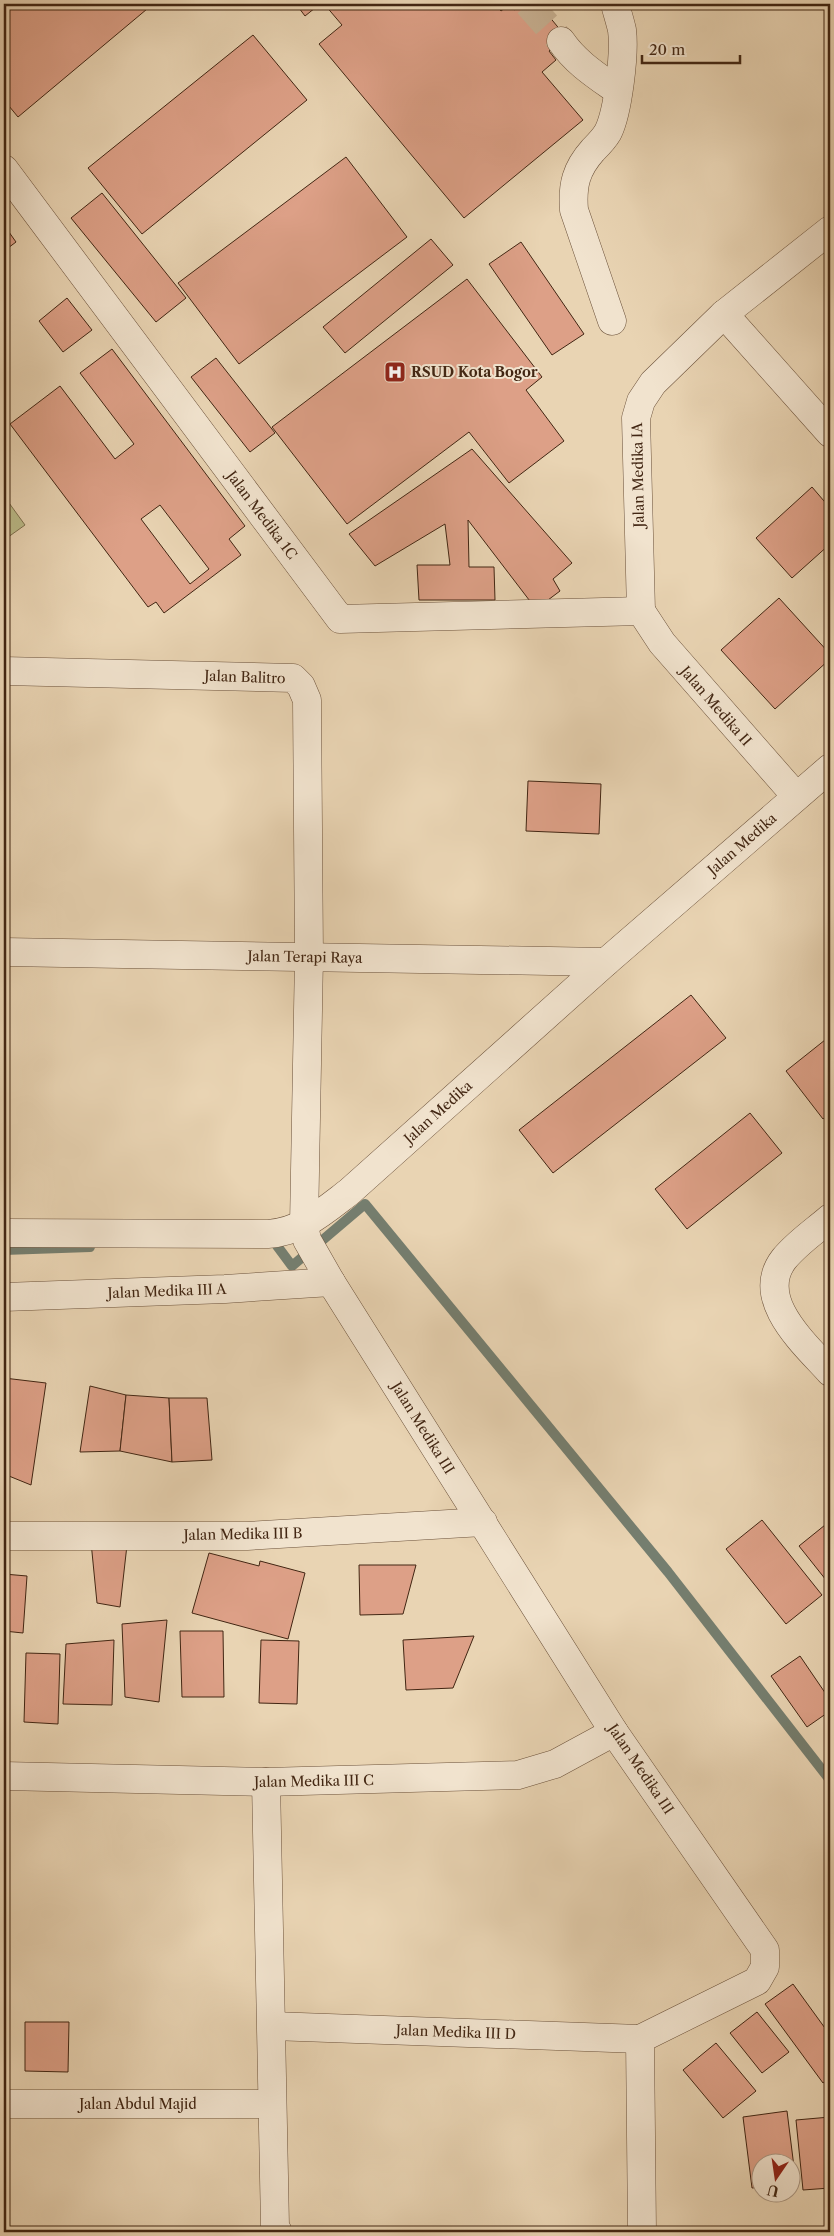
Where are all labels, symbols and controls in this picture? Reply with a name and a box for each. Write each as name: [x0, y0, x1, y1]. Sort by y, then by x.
scale bar: [642, 32, 739, 64]
text: 20 m: [649, 40, 685, 59]
hospital icon: RSUD Kota Bogor: [383, 360, 407, 384]
place label: RSUD Kota Bogor: [411, 363, 538, 381]
street label: Jalan Medika IA: [628, 422, 648, 530]
street label: Jalan Medika 1C: [222, 466, 301, 563]
street label: Jalan Medika II: [675, 661, 756, 750]
street label: Jalan Balitro: [202, 667, 286, 687]
street label: Jalan Medika: [702, 809, 781, 880]
street label: Jalan Terapi Raya: [245, 947, 363, 967]
street label: Jalan Medika: [399, 1076, 476, 1149]
street label: Jalan Medika III A: [105, 1280, 227, 1302]
street label: Jalan Medika III: [386, 1377, 459, 1477]
street label: Jalan Medika III B: [181, 1524, 303, 1544]
street label: Jalan Medika III: [603, 1719, 678, 1818]
street label: Jalan Medika III C: [252, 1771, 374, 1791]
street label: Jalan Medika III D: [394, 2021, 516, 2043]
street label: Jalan Abdul Majid: [77, 2095, 197, 2113]
north arrow: [752, 2154, 802, 2204]
text: U: [765, 2180, 781, 2201]

